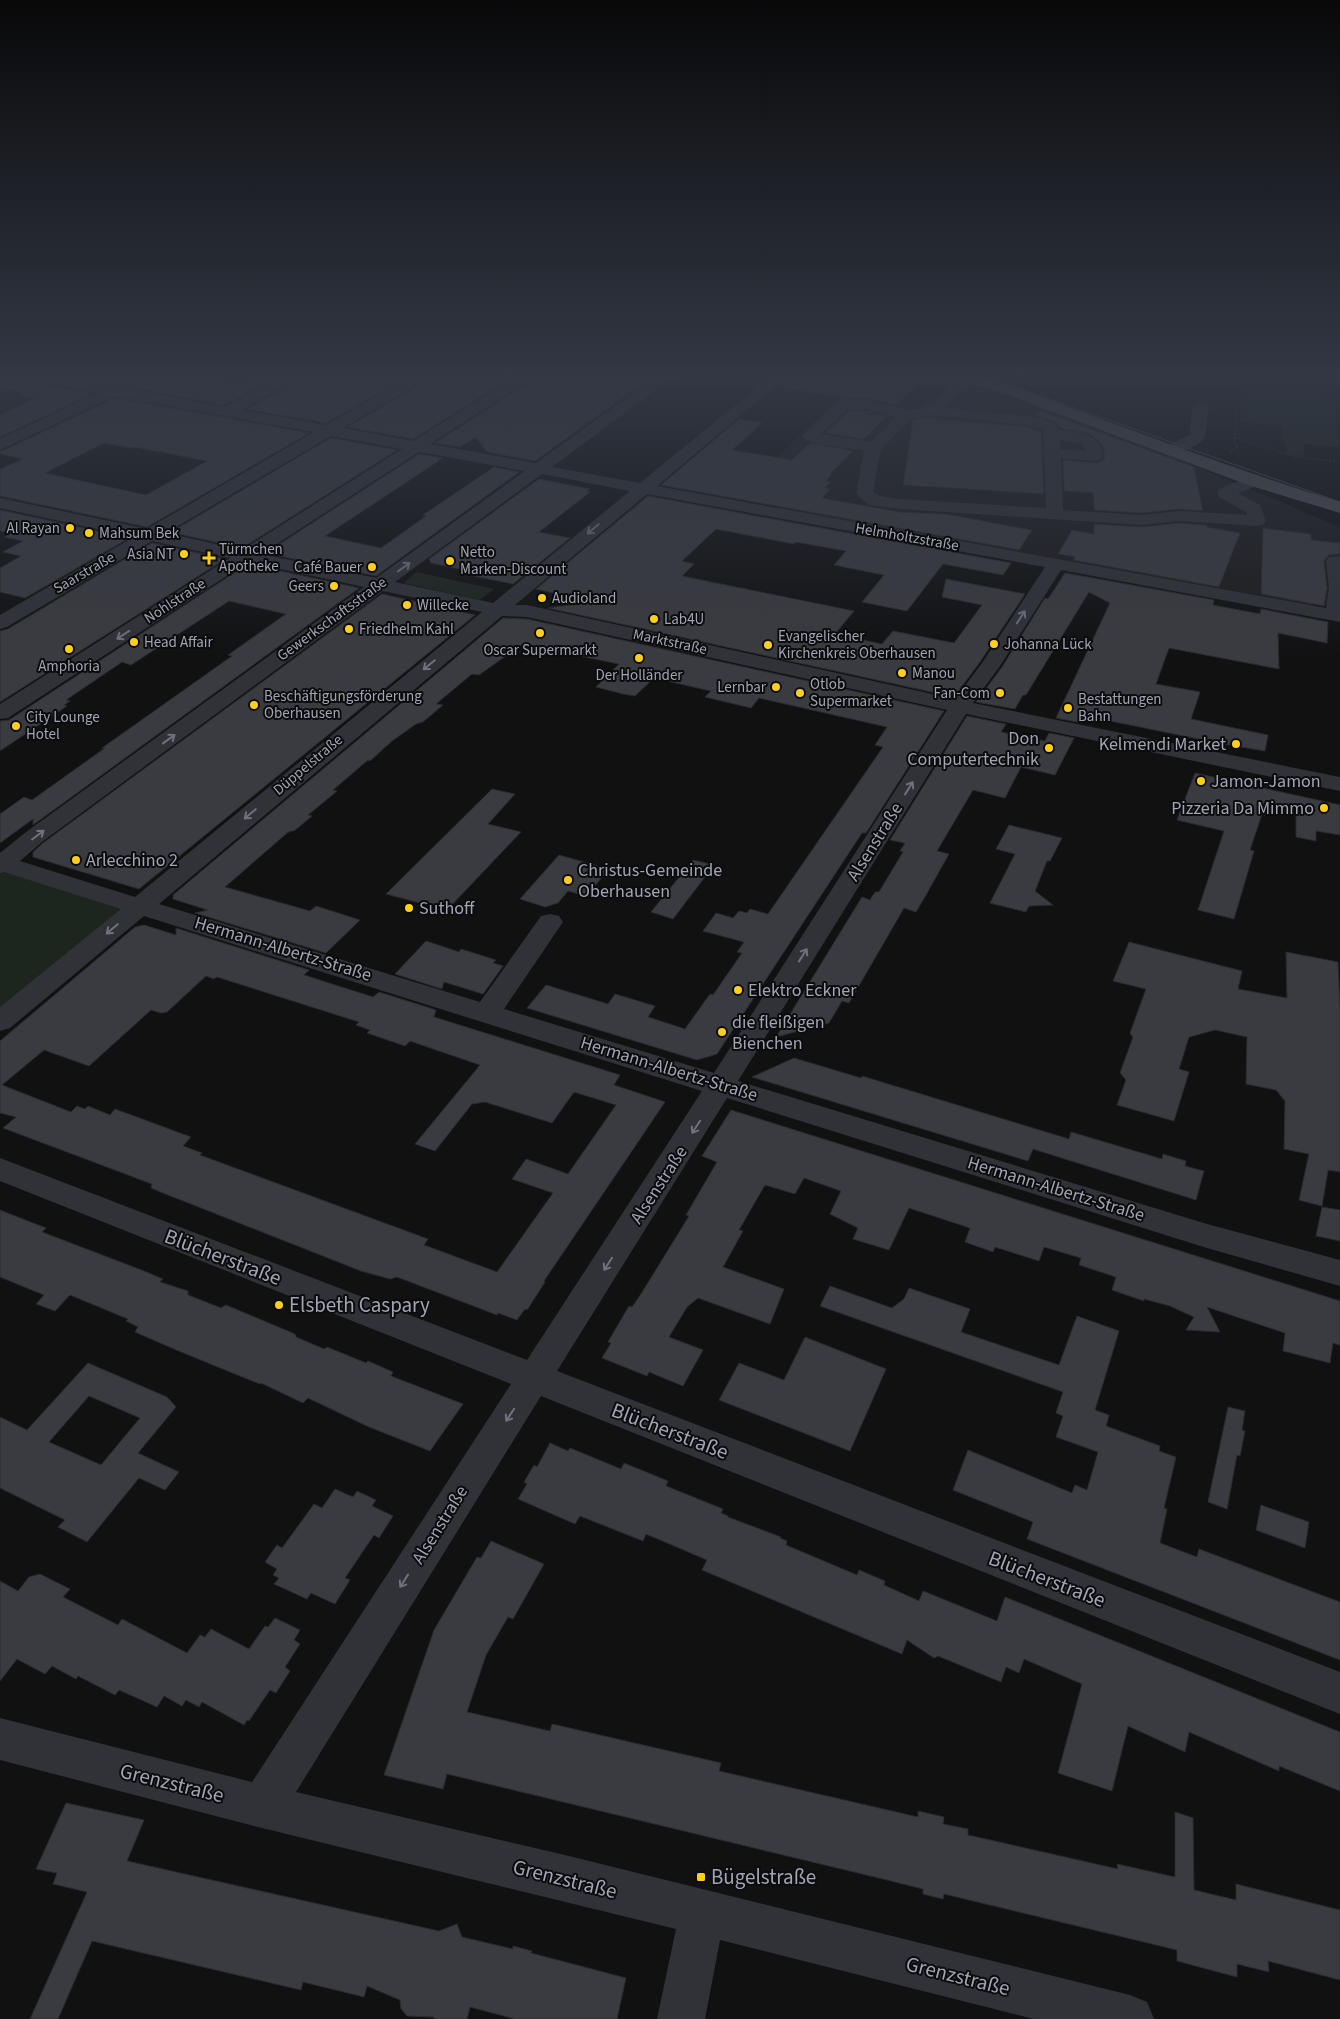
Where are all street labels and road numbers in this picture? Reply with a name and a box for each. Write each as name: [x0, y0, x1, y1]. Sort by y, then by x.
street label: Helmholtzstraße: [854, 518, 960, 556]
street label: Saarstraße: [49, 547, 119, 599]
street label: Gewerkschaftsstraße: [273, 572, 391, 666]
street label: Nohlstraße: [140, 573, 210, 629]
street label: Marktstraße: [631, 624, 709, 660]
street label: Düppelstraße: [269, 730, 347, 800]
street label: Alsenstraße: [841, 798, 909, 886]
street label: Hermann-Albertz-Straße: [191, 910, 375, 988]
street label: Hermann-Albertz-Straße: [577, 1030, 761, 1108]
street label: Alsenstraße: [625, 1141, 694, 1229]
street label: Hermann-Albertz-Straße: [964, 1150, 1148, 1228]
street label: Blücherstraße: [160, 1221, 286, 1293]
street label: Blücherstraße: [607, 1395, 733, 1467]
street label: Alsenstraße: [406, 1481, 474, 1569]
street label: Blücherstraße: [984, 1543, 1110, 1615]
street label: Grenzstraße: [117, 1756, 227, 1810]
street label: Grenzstraße: [510, 1852, 620, 1906]
street label: Grenzstraße: [903, 1949, 1013, 2003]

